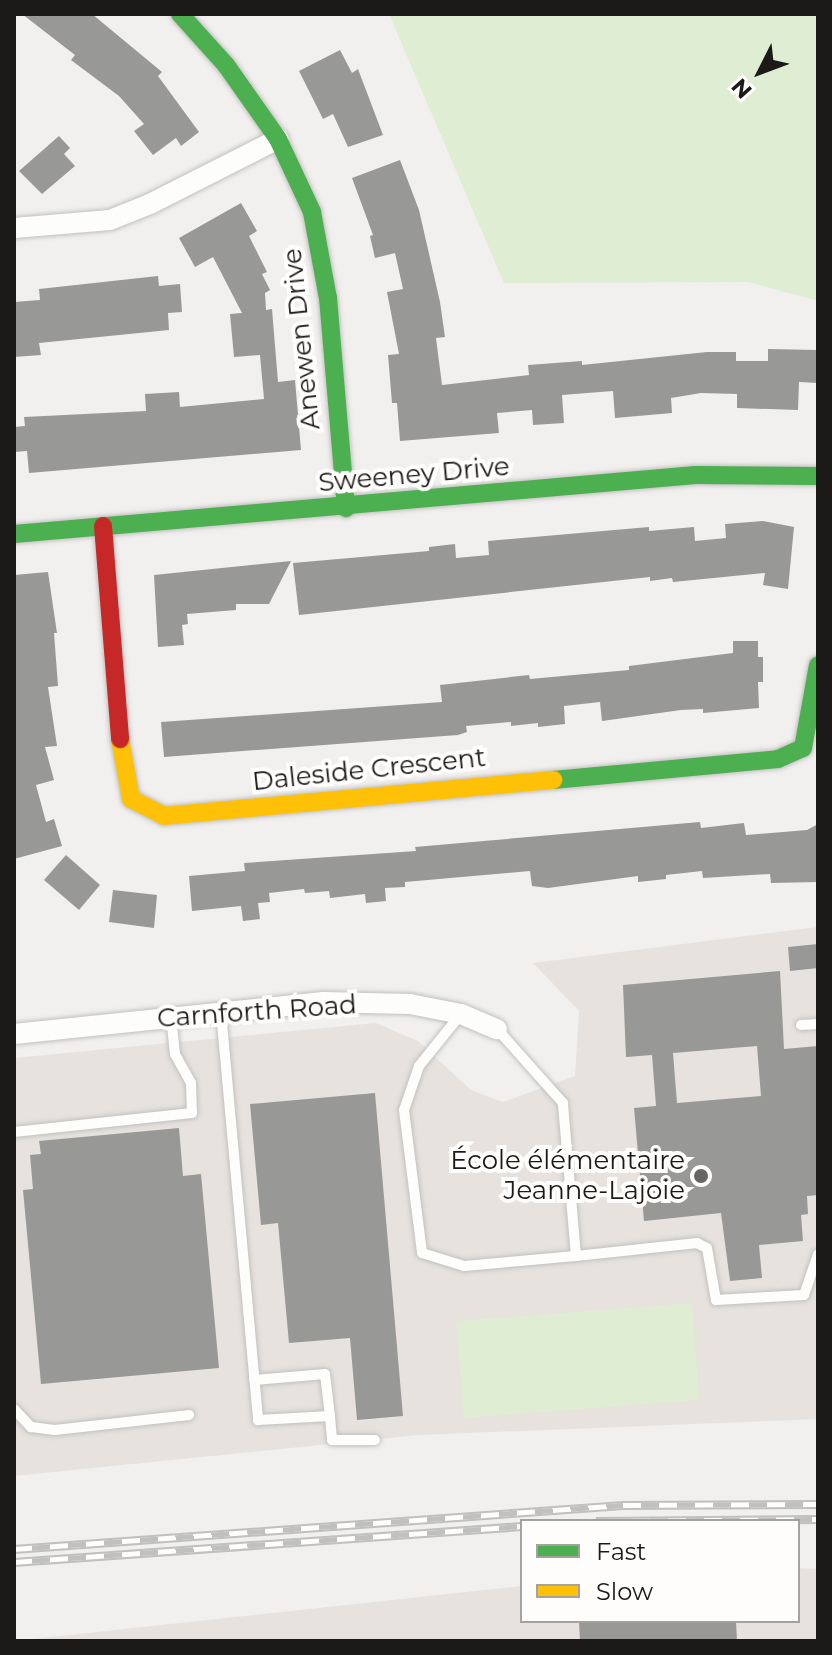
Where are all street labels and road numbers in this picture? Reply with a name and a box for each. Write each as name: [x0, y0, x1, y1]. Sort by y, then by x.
street label: Anewen Drive: [277, 247, 327, 431]
street label: Sweeney Drive: [317, 451, 511, 499]
street label: Daleside Crescent: [251, 742, 487, 798]
street label: Carnforth Road: [156, 989, 358, 1035]

